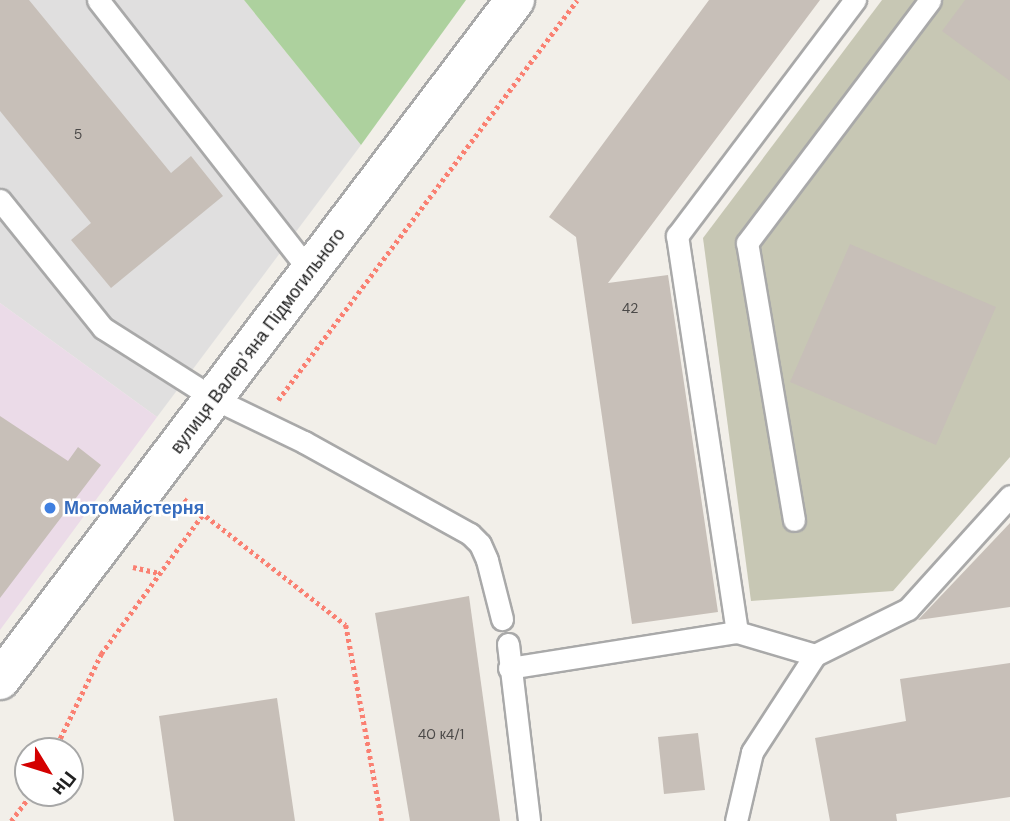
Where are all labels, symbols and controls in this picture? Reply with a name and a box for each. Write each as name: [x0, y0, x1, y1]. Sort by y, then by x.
house number: 5: [74, 126, 82, 142]
street label: вулиця Валерʼяна Підмогильного: [166, 224, 350, 458]
house number: 42: [622, 300, 638, 316]
place label: Мотомайстерня: [64, 497, 204, 519]
marker: Мотомайстерня: [42, 500, 58, 516]
house number: 40 к4/1: [418, 726, 464, 742]
north arrow: [14, 737, 84, 807]
text: Пн: [47, 766, 82, 802]

